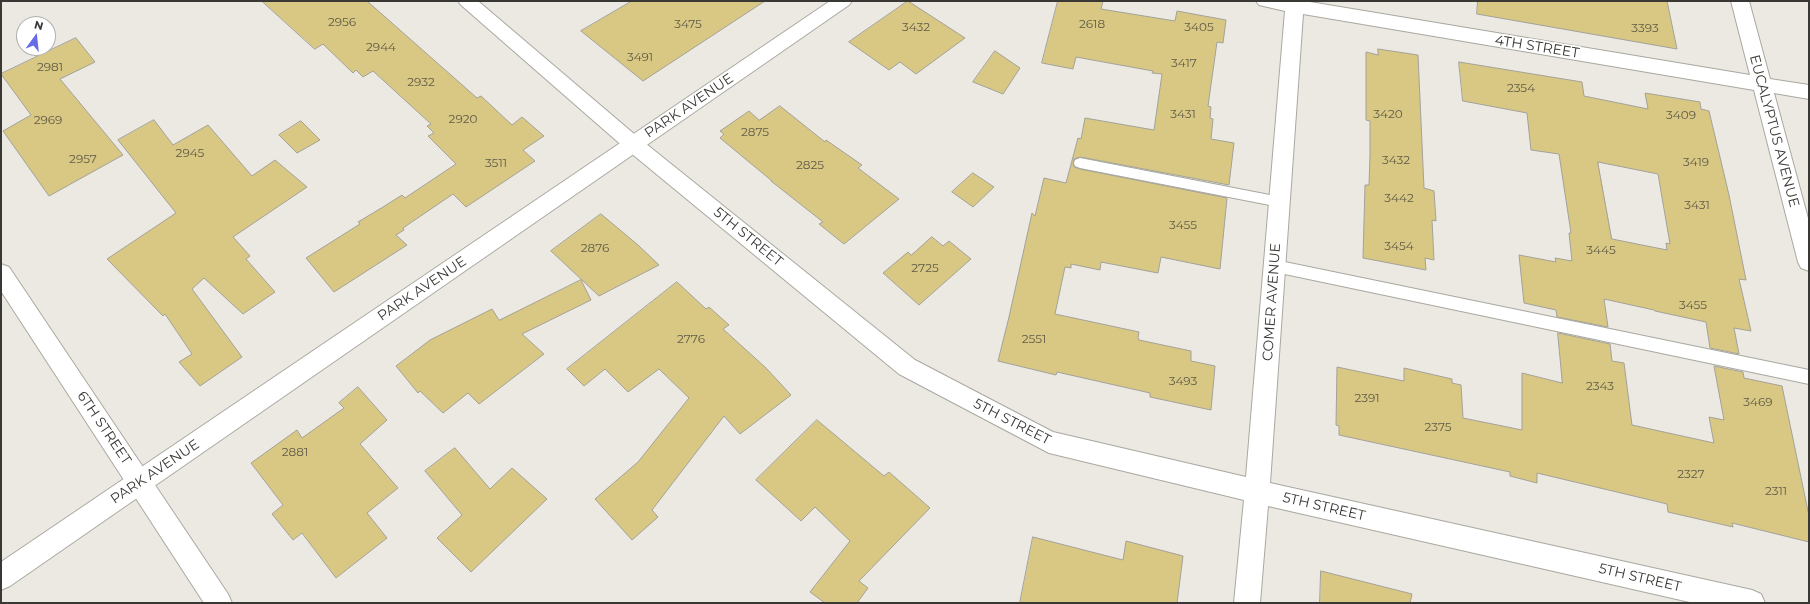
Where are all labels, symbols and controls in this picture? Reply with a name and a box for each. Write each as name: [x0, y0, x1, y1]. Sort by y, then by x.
house number: 2956: [328, 15, 356, 29]
north arrow: [16, 16, 56, 56]
text: N: [33, 17, 45, 33]
house number: 3475: [674, 17, 702, 31]
house number: 2618: [1079, 17, 1105, 31]
house number: 3432: [902, 20, 930, 34]
house number: 3405: [1184, 20, 1214, 34]
house number: 3393: [1631, 21, 1659, 35]
street label: 4TH STREET: [1494, 32, 1580, 62]
house number: 2944: [366, 40, 396, 54]
house number: 3491: [627, 50, 653, 64]
street label: EUCALYPTUS AVENUE: [1746, 53, 1802, 209]
house number: 3417: [1171, 56, 1197, 70]
house number: 2981: [37, 60, 63, 74]
street label: PARK AVENUE: [641, 70, 737, 142]
house number: 2932: [407, 75, 435, 89]
house number: 2354: [1507, 81, 1535, 95]
house number: 3431: [1170, 107, 1196, 121]
house number: 3420: [1373, 107, 1403, 121]
house number: 3409: [1666, 108, 1696, 122]
house number: 2920: [449, 112, 477, 126]
house number: 2969: [34, 113, 62, 127]
house number: 2875: [741, 125, 769, 139]
house number: 2945: [176, 146, 204, 160]
house number: 2957: [69, 152, 97, 166]
house number: 3432: [1382, 153, 1410, 167]
house number: 3419: [1683, 155, 1709, 169]
house number: 3511: [485, 156, 507, 170]
house number: 2825: [796, 158, 824, 172]
house number: 3442: [1384, 191, 1414, 205]
house number: 3431: [1684, 198, 1710, 212]
street label: 5TH STREET: [710, 204, 786, 270]
house number: 3455: [1169, 218, 1197, 232]
house number: 3454: [1384, 239, 1414, 253]
house number: 2876: [581, 241, 609, 255]
street label: COMER AVENUE: [1260, 243, 1284, 361]
house number: 3445: [1586, 243, 1616, 257]
street label: PARK AVENUE: [374, 253, 470, 325]
house number: 2725: [911, 261, 939, 275]
house number: 3455: [1679, 298, 1707, 312]
house number: 2776: [677, 332, 705, 346]
house number: 2551: [1022, 332, 1046, 346]
house number: 3493: [1169, 374, 1197, 388]
house number: 2343: [1586, 379, 1614, 393]
street label: 6TH STREET: [73, 388, 135, 468]
house number: 2391: [1354, 391, 1380, 405]
street label: 5TH STREET: [971, 395, 1053, 449]
house number: 3469: [1743, 395, 1773, 409]
house number: 2375: [1424, 420, 1452, 434]
street label: PARK AVENUE: [107, 436, 203, 508]
house number: 2881: [282, 445, 308, 459]
house number: 2327: [1677, 467, 1705, 481]
house number: 2311: [1765, 484, 1787, 498]
street label: 5TH STREET: [1281, 489, 1367, 525]
street label: 5TH STREET: [1597, 560, 1683, 596]

